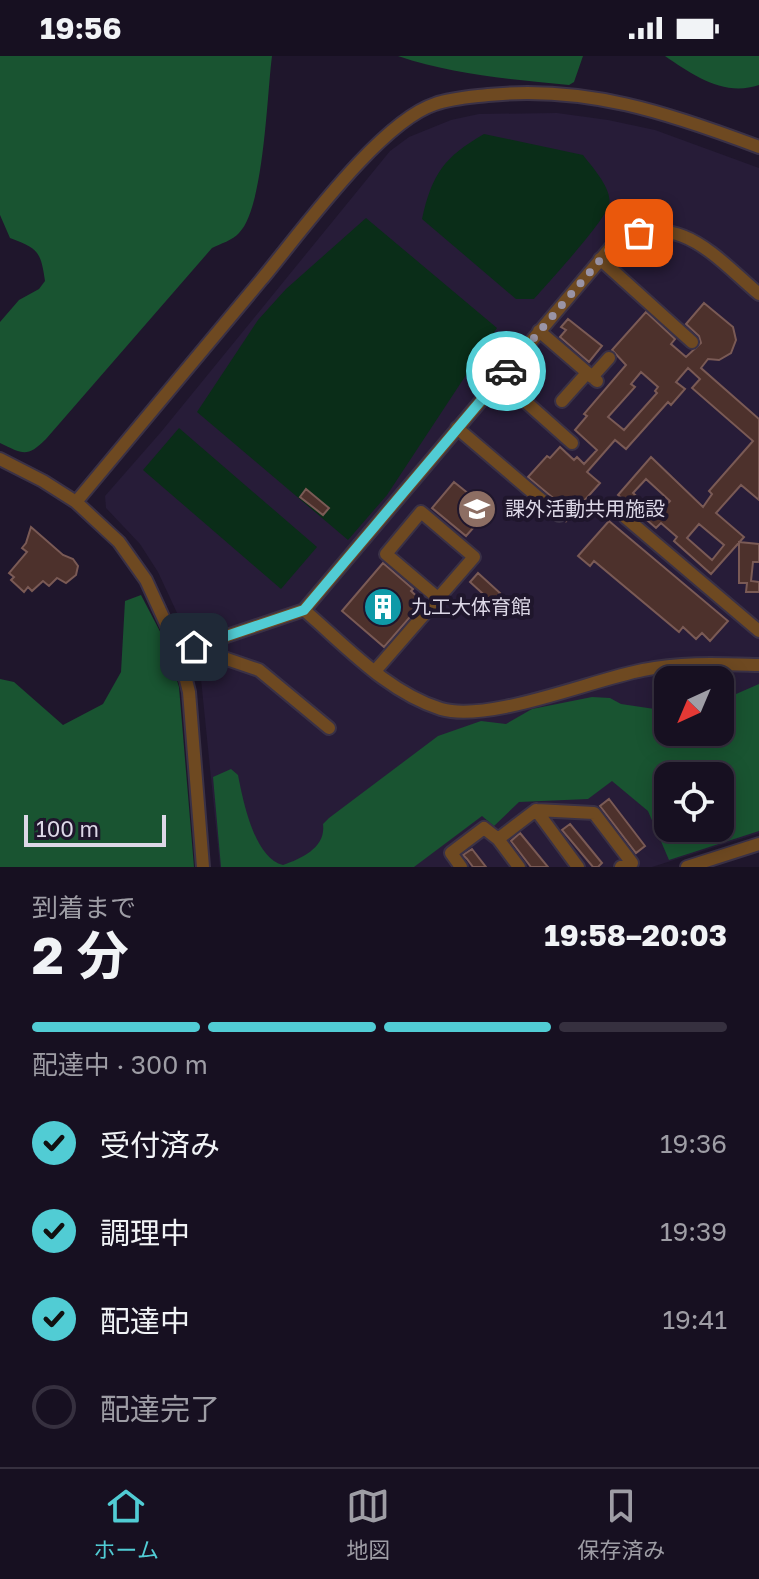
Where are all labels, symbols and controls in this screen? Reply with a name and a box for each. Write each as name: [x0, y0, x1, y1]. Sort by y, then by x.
text: 19:56: [40, 10, 121, 46]
pin: [605, 199, 673, 267]
icon: bag: [617, 211, 661, 255]
courier: [466, 331, 546, 411]
icon: car: [484, 349, 528, 393]
school or university icon: 課外活動共用施設: [456, 488, 498, 530]
place label: 課外活動共用施設: [505, 496, 665, 520]
building icon: 九工大体育館: [362, 586, 404, 628]
place label: 九工大体育館: [411, 594, 531, 618]
pin: [160, 613, 228, 681]
icon: home: [172, 625, 216, 669]
north arrow: [654, 666, 734, 746]
map controls: [654, 666, 734, 842]
button: locate: [654, 762, 734, 842]
scale bar: [24, 811, 166, 847]
text: 100 m: [36, 815, 99, 842]
text: 到着まで: [32, 892, 136, 923]
text: 19:58–20:03: [544, 917, 727, 953]
text: 2 分: [32, 923, 129, 985]
text: 配達中 · 300 m: [32, 1049, 208, 1080]
icon: check: [32, 1121, 76, 1165]
text: 受付済み: [100, 1127, 220, 1163]
text: 19:36: [660, 1128, 727, 1159]
icon: check: [32, 1209, 76, 1253]
text: 調理中: [100, 1215, 190, 1251]
text: 19:39: [660, 1216, 727, 1247]
icon: check: [32, 1297, 76, 1341]
text: 配達中: [100, 1303, 190, 1339]
text: 19:41: [662, 1304, 727, 1335]
text: 配達完了: [100, 1391, 220, 1427]
tab: ホーム: [94, 1484, 159, 1564]
tab: 地図: [346, 1484, 390, 1564]
tab: 保存済み: [577, 1484, 665, 1564]

